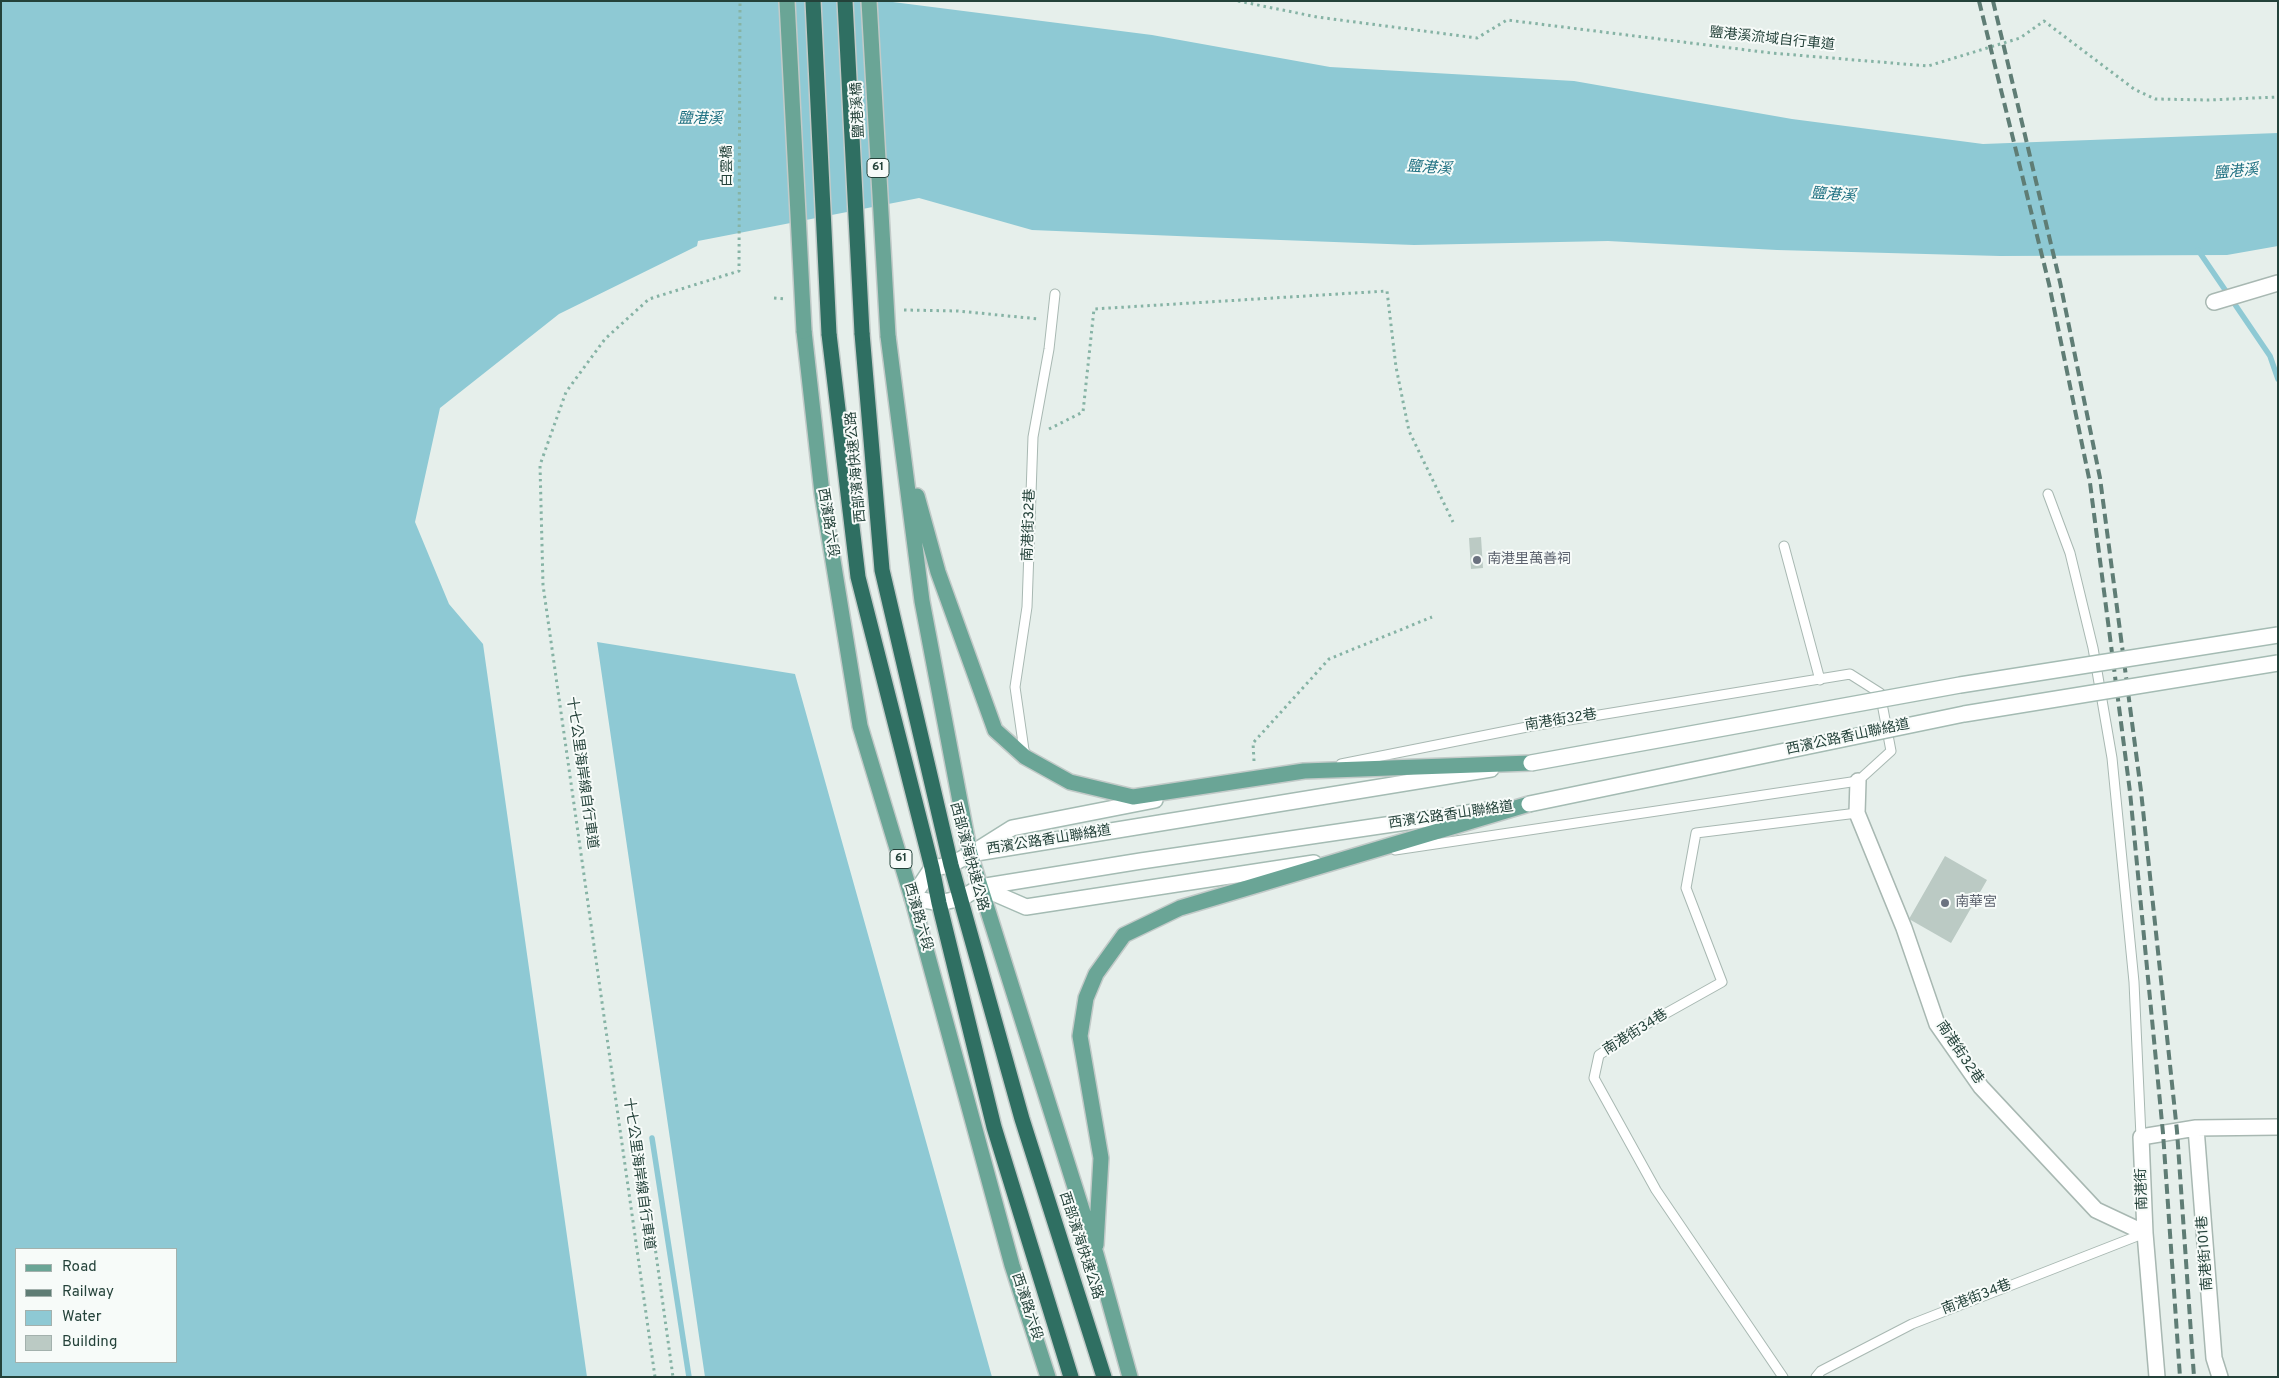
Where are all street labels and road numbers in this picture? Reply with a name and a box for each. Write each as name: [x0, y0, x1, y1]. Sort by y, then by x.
street label: 鹽港溪流域自行車道: [1708, 25, 1836, 55]
street label: 鹽港溪橋: [849, 82, 869, 138]
street label: 白雲橋: [720, 145, 736, 187]
road number: 61: [867, 158, 889, 178]
street label: 西部濱海快速公路: [844, 410, 870, 524]
street label: 西濱路六段: [813, 487, 841, 559]
street label: 南港街32巷: [1020, 488, 1040, 562]
street label: 十七公里海岸線自行車道: [562, 696, 600, 850]
street label: 南港街32巷: [1524, 707, 1598, 735]
street label: 西濱公路香山聯絡道: [1785, 717, 1911, 759]
street label: 西濱公路香山聯絡道: [1387, 799, 1515, 833]
street label: 西部濱海快速公路: [945, 801, 991, 913]
street label: 西濱公路香山聯絡道: [985, 823, 1113, 859]
road number: 61: [890, 850, 912, 869]
street label: 西濱路六段: [899, 881, 935, 953]
street label: 南港街34巷: [1601, 1007, 1671, 1059]
street label: 南港街32巷: [1932, 1018, 1986, 1088]
street label: 十七公里海岸線自行車道: [619, 1097, 657, 1251]
street label: 南港街: [2134, 1168, 2152, 1210]
street label: 西部濱海快速公路: [1055, 1190, 1105, 1302]
street label: 南港街101巷: [2195, 1215, 2217, 1291]
street label: 西濱路六段: [1007, 1271, 1045, 1343]
street label: 南港街34巷: [1940, 1277, 2014, 1319]

